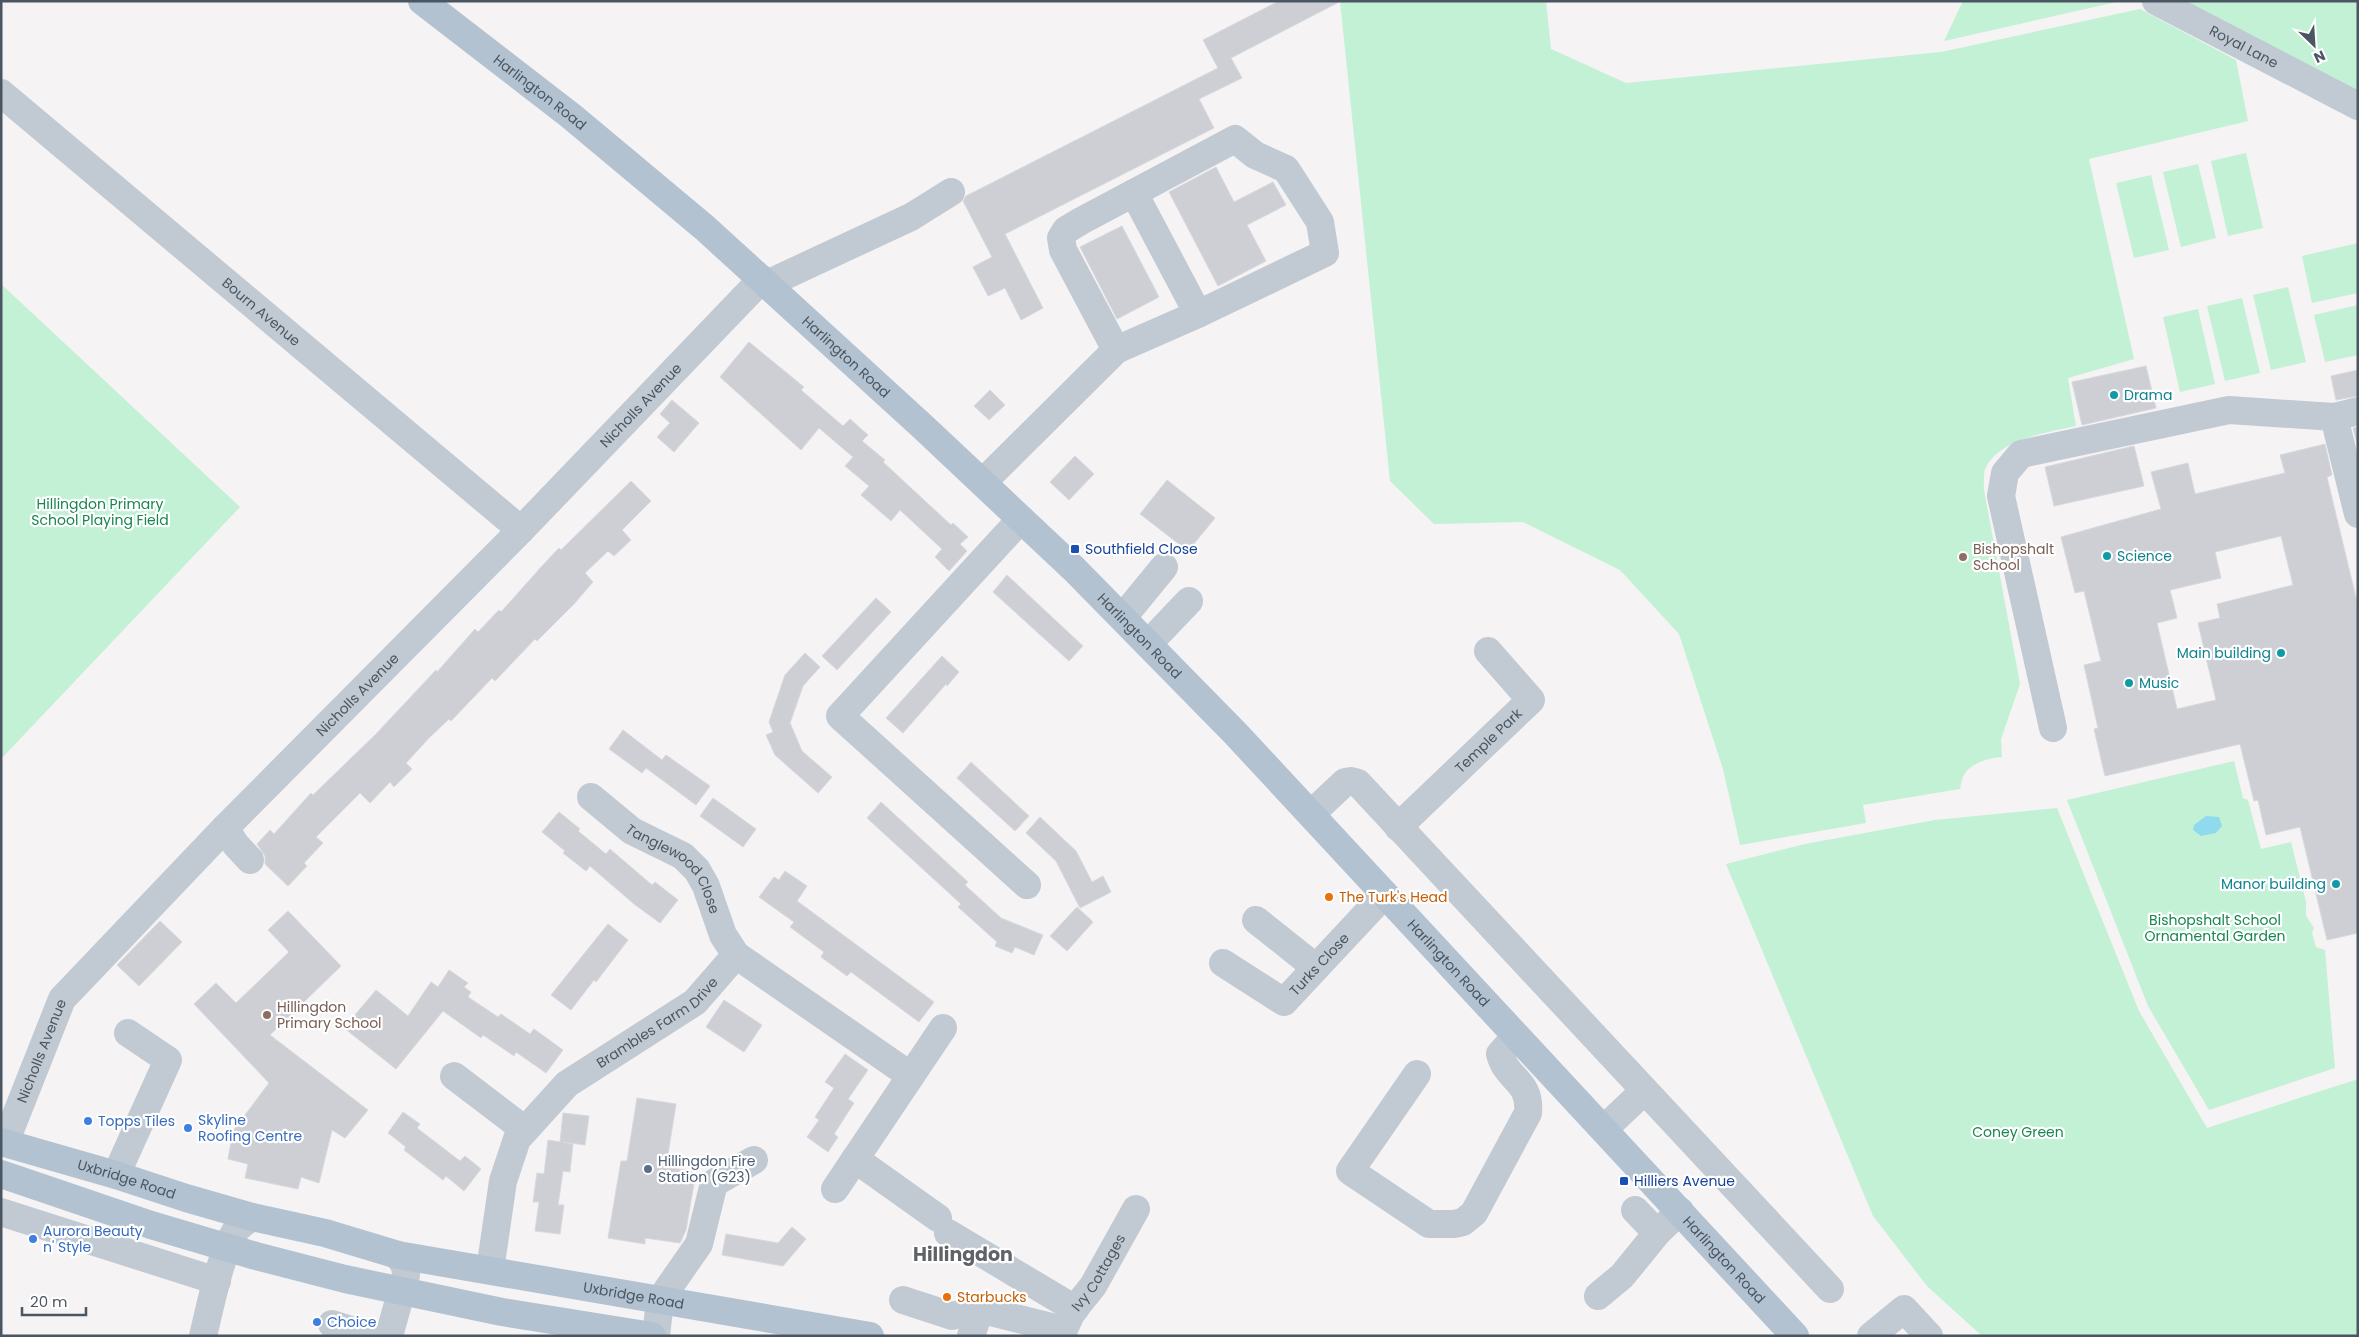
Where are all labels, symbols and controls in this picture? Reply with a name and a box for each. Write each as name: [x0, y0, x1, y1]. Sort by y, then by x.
street label: Royal Lane: [2206, 20, 2282, 73]
north arrow: [2289, 20, 2339, 70]
text: N: [2310, 45, 2328, 68]
street label: Harlington Road: [489, 50, 591, 135]
street label: Bourn Avenue: [218, 273, 305, 351]
street label: Harlington Road: [798, 311, 895, 402]
street label: Nicholls Avenue: [595, 358, 686, 452]
place label: Drama: [2124, 385, 2172, 405]
marker: Drama: [2108, 389, 2120, 401]
park label: Hillingdon Primary School Playing Field: [31, 494, 169, 530]
place label: Southfield Close: [1085, 539, 1198, 559]
place label: Bishopshalt School: [1973, 539, 2054, 575]
marker: Southfield Close: [1069, 543, 1081, 555]
place label: Science: [2117, 546, 2172, 566]
marker: Science: [2101, 550, 2113, 562]
marker: Bishopshalt School: [1957, 551, 1969, 563]
street label: Harlington Road: [1093, 589, 1186, 683]
place label: Main building: [2177, 643, 2271, 663]
marker: Main building: [2275, 647, 2287, 659]
street label: Nicholls Avenue: [311, 648, 404, 741]
place label: Music: [2139, 673, 2179, 693]
marker: Music: [2123, 677, 2135, 689]
street label: Temple Park: [1450, 703, 1527, 778]
street label: Tanglewood Close: [621, 819, 725, 917]
place label: Manor building: [2221, 874, 2326, 894]
marker: Manor building: [2330, 878, 2342, 890]
place label: The Turk's Head: [1339, 887, 1448, 907]
marker: The Turk's Head: [1323, 891, 1335, 903]
park label: Bishopshalt School Ornamental Garden: [2144, 910, 2286, 946]
street label: Harlington Road: [1403, 915, 1494, 1011]
street label: Turks Close: [1285, 928, 1354, 1000]
street label: Brambles Farm Drive: [593, 972, 723, 1073]
street label: Nicholls Avenue: [12, 996, 71, 1106]
place label: Hillingdon Primary School: [277, 997, 382, 1033]
marker: Hillingdon Primary School: [261, 1009, 273, 1021]
place label: Skyline Roofing Centre: [198, 1110, 302, 1146]
place label: Topps Tiles: [98, 1111, 175, 1131]
marker: Topps Tiles: [82, 1115, 94, 1127]
marker: Skyline Roofing Centre: [182, 1122, 194, 1134]
park label: Coney Green: [1972, 1122, 2064, 1142]
place label: Hillingdon Fire Station (G23): [658, 1151, 756, 1187]
street label: Uxbridge Road: [75, 1154, 178, 1204]
marker: Hillingdon Fire Station (G23): [642, 1163, 654, 1175]
place label: Hilliers Avenue: [1634, 1171, 1735, 1191]
marker: Hilliers Avenue: [1618, 1175, 1630, 1187]
street label: Harlington Road: [1678, 1212, 1770, 1308]
place label: Aurora Beauty n' Style: [43, 1221, 143, 1257]
street label: Ivy Cottages: [1067, 1230, 1130, 1315]
marker: Aurora Beauty n' Style: [27, 1233, 39, 1245]
district label: Hillingdon: [913, 1241, 1013, 1268]
street label: Uxbridge Road: [582, 1277, 686, 1314]
scale bar: [22, 1284, 86, 1316]
place label: Starbucks: [957, 1287, 1026, 1307]
text: 20 m: [30, 1291, 68, 1312]
marker: Starbucks: [941, 1291, 953, 1303]
place label: Choice: [327, 1312, 377, 1332]
marker: Choice: [311, 1316, 323, 1328]

